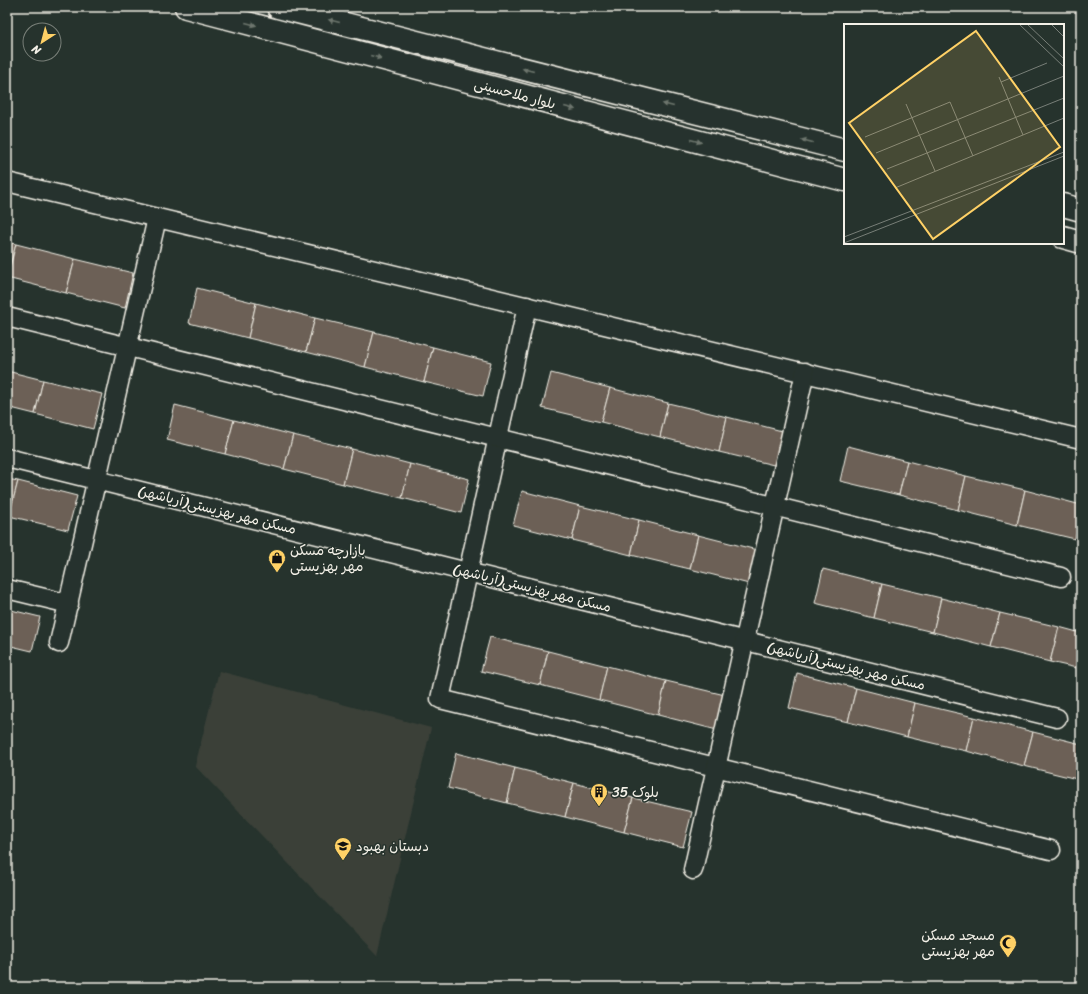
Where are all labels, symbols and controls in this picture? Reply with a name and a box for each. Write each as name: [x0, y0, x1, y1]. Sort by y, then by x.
one-way arrow: [328, 18, 340, 24]
one-way arrow: [245, 21, 257, 27]
north arrow: [22, 22, 62, 62]
inset map: [844, 24, 1064, 244]
text: N: [27, 40, 46, 60]
one-way arrow: [371, 54, 383, 60]
one-way arrow: [522, 67, 534, 73]
street label: بلوار ملاحسینی: [472, 71, 558, 117]
one-way arrow: [661, 102, 674, 108]
one-way arrow: [564, 105, 576, 111]
one-way arrow: [801, 137, 813, 143]
one-way arrow: [690, 138, 702, 144]
street label: مسکن مهر بهزیستی(آریاشهر): [135, 478, 299, 542]
place label: بازارچه مسکن مهر بهزیستی: [290, 538, 366, 579]
shop icon: بازارچه مسکن مهر بهزیستی: [267, 548, 287, 573]
street label: مسکن مهر بهزیستی(آریاشهر): [450, 556, 614, 620]
street label: مسکن مهر بهزیستی(آریاشهر): [764, 634, 928, 698]
place label: بلوک 35: [612, 780, 659, 805]
building icon: بلوک 35: [589, 782, 609, 807]
place label: دبستان بهبود: [356, 834, 429, 859]
school or university icon: دبستان بهبود: [333, 836, 353, 861]
place label: مسجد مسکن مهر بهزیستی: [921, 923, 995, 964]
mosque icon: مسجد مسکن مهر بهزیستی: [998, 933, 1018, 958]

